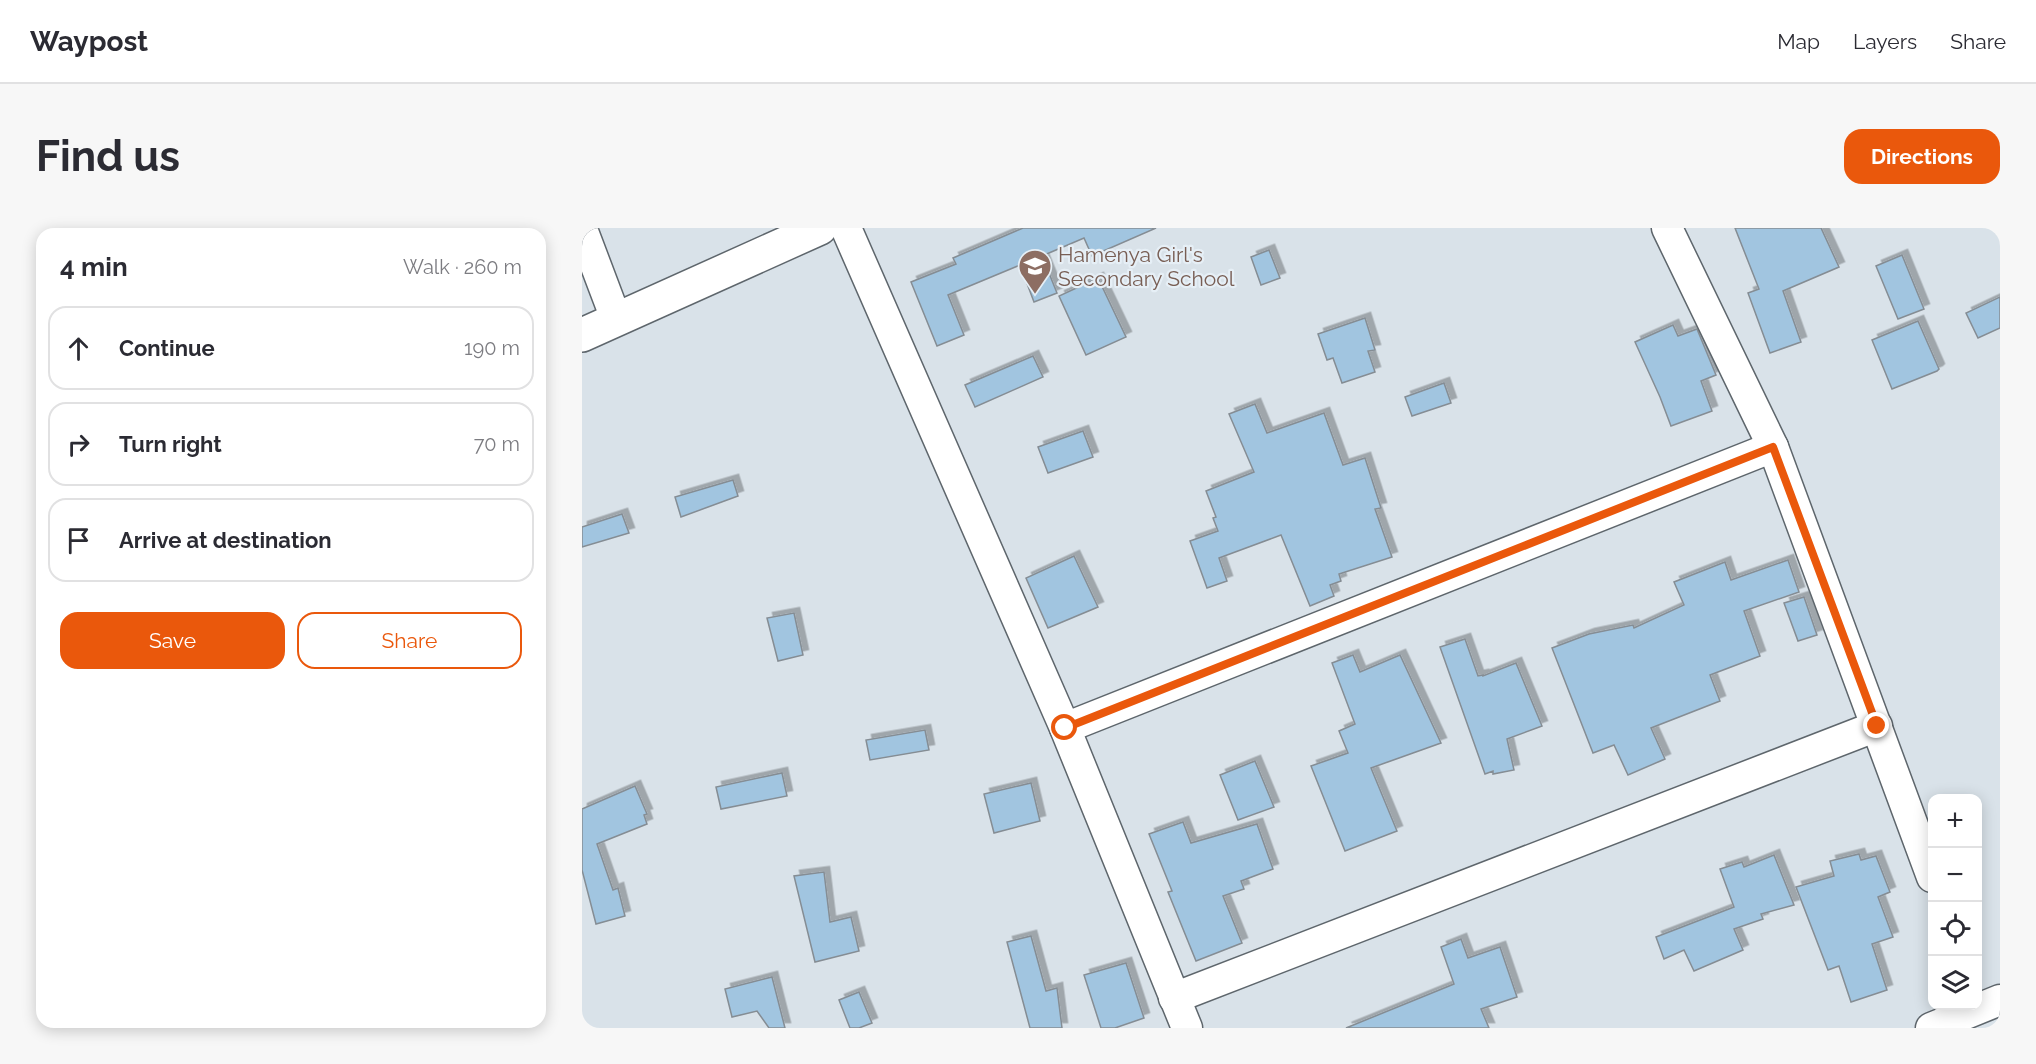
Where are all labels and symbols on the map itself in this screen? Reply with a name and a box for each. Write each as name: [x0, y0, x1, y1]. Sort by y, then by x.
place label: Hamenya Girl's Secondary School: [1058, 242, 1235, 291]
school or university icon: Hamenya Girl's Secondary School: [1017, 248, 1053, 295]
route end: [1863, 712, 1889, 738]
route start: [1051, 714, 1077, 740]

